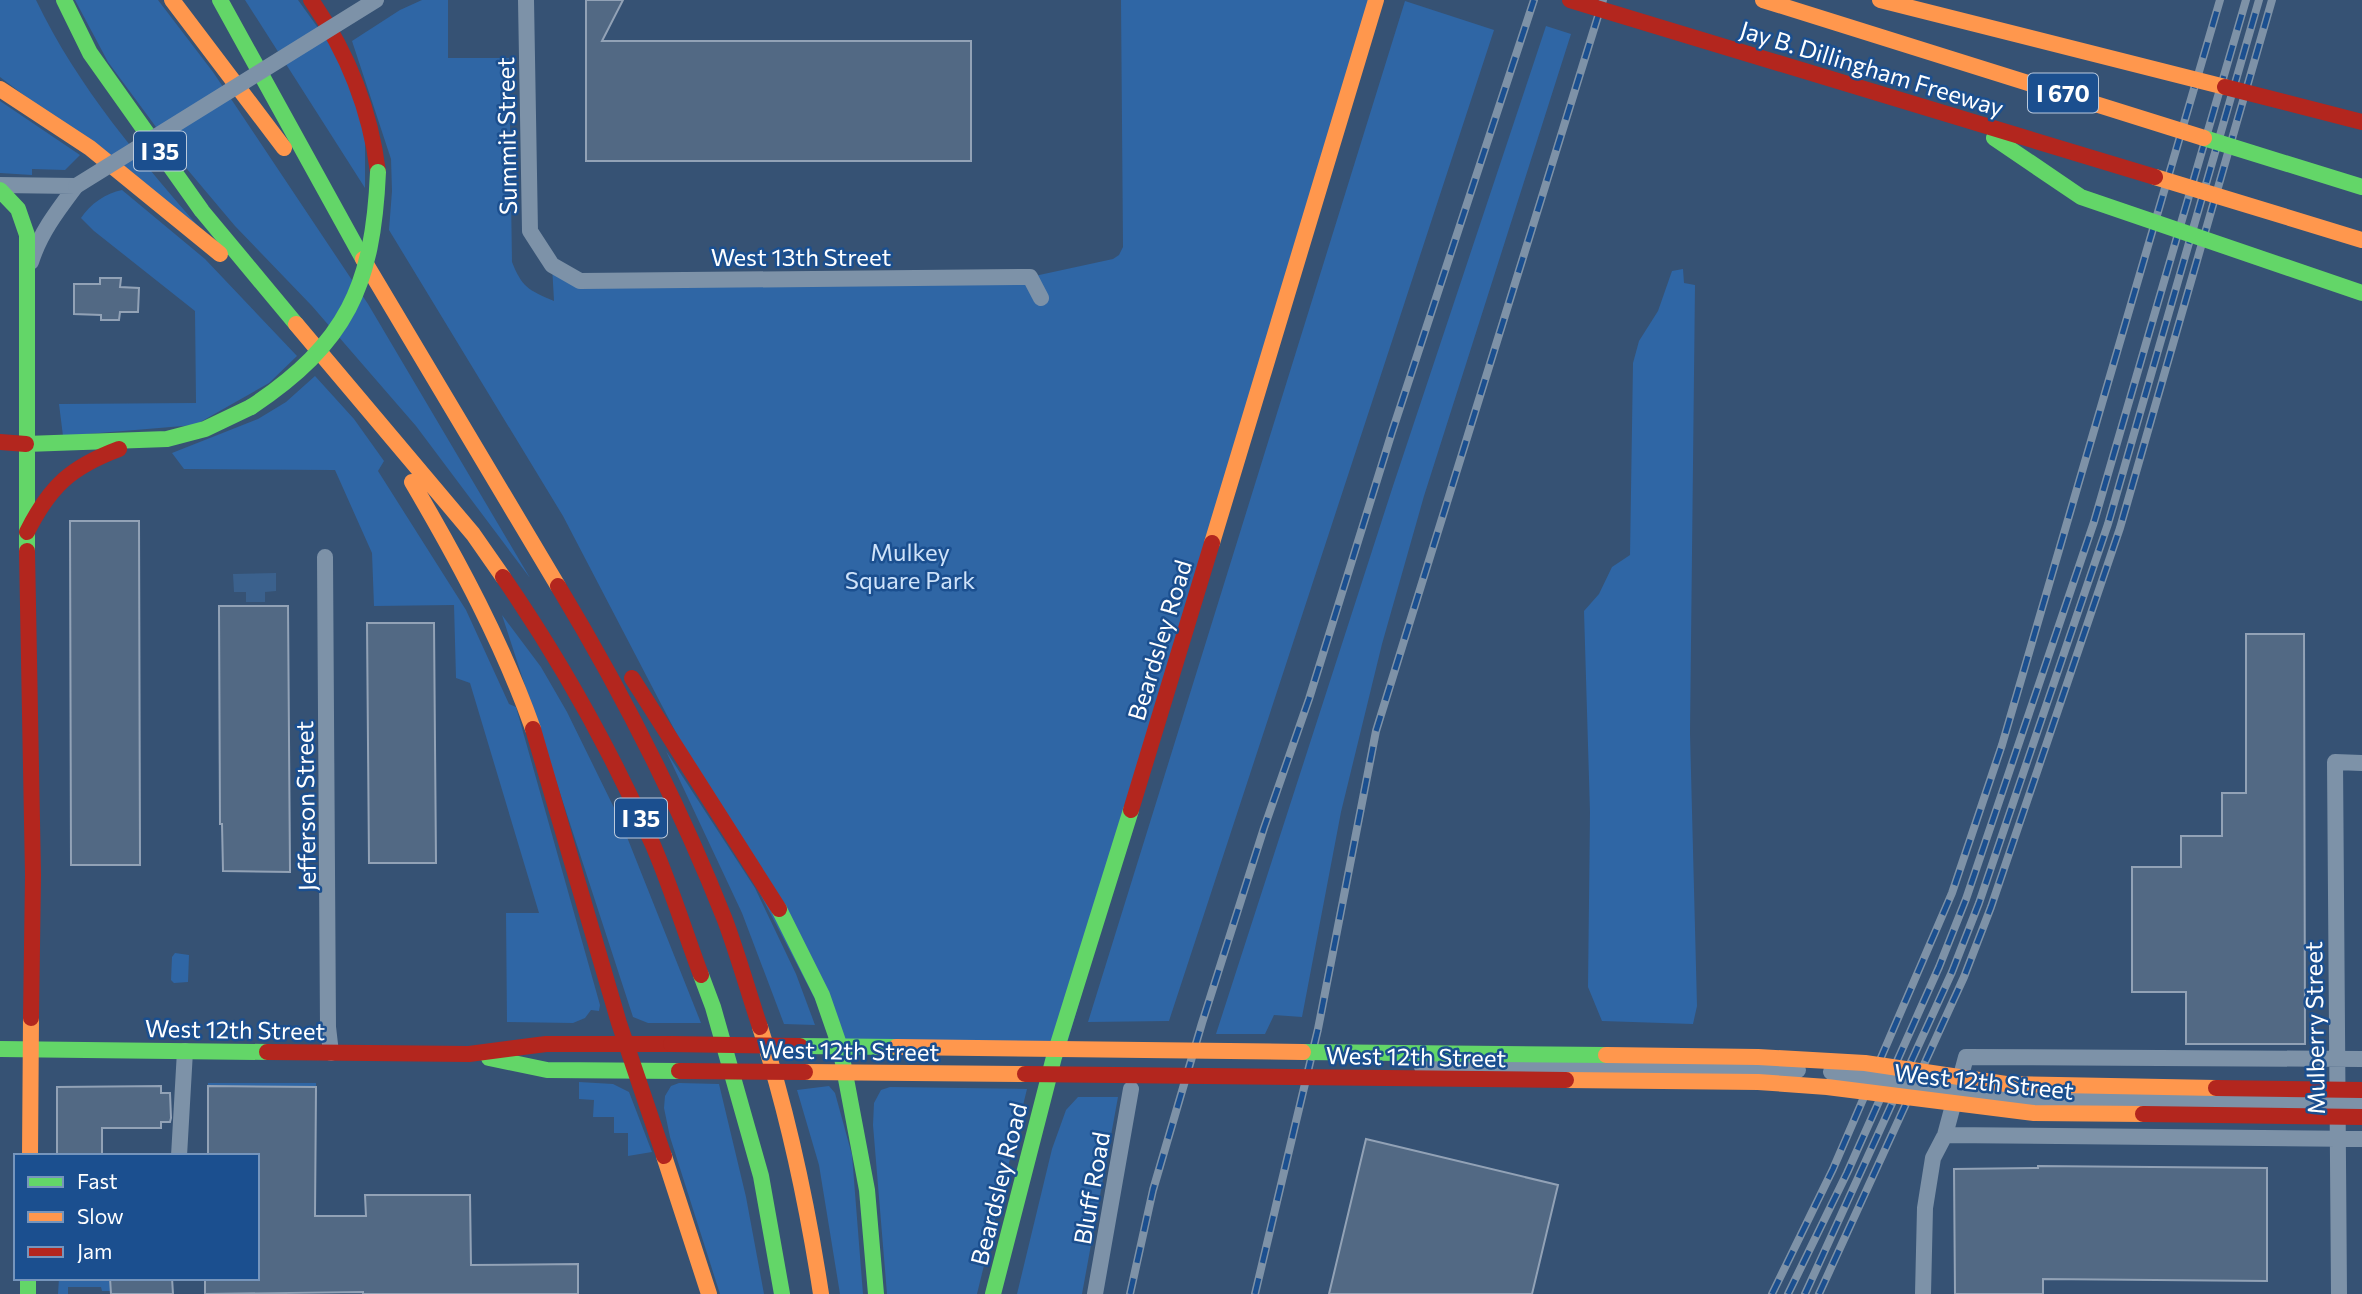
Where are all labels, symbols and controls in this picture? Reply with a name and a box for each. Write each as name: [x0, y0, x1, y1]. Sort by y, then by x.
street label: Jay B. Dillingham Freeway: [1737, 14, 2007, 122]
street label: Summit Street: [490, 57, 522, 215]
road number: I 670: [2028, 74, 2098, 113]
road number: I 35: [134, 132, 186, 170]
street label: West 13th Street: [711, 242, 892, 271]
park label: Mulkey Square Park: [845, 537, 975, 594]
street label: Beardsley Road: [1121, 556, 1197, 724]
street label: Jefferson Street: [289, 720, 321, 892]
road number: I 35: [615, 798, 667, 838]
street label: Mulberry Street: [2298, 941, 2330, 1115]
street label: West 12th Street: [145, 1013, 326, 1045]
street label: West 12th Street: [759, 1034, 940, 1066]
street label: West 12th Street: [1326, 1040, 1507, 1072]
street label: West 12th Street: [1893, 1057, 2075, 1105]
street label: Beardsley Road: [964, 1100, 1032, 1268]
street label: Bluff Road: [1067, 1129, 1115, 1247]
legend: [14, 1154, 259, 1280]
text: Fast: [77, 1168, 118, 1193]
text: Slow: [77, 1203, 124, 1228]
text: Jam: [77, 1238, 112, 1263]

